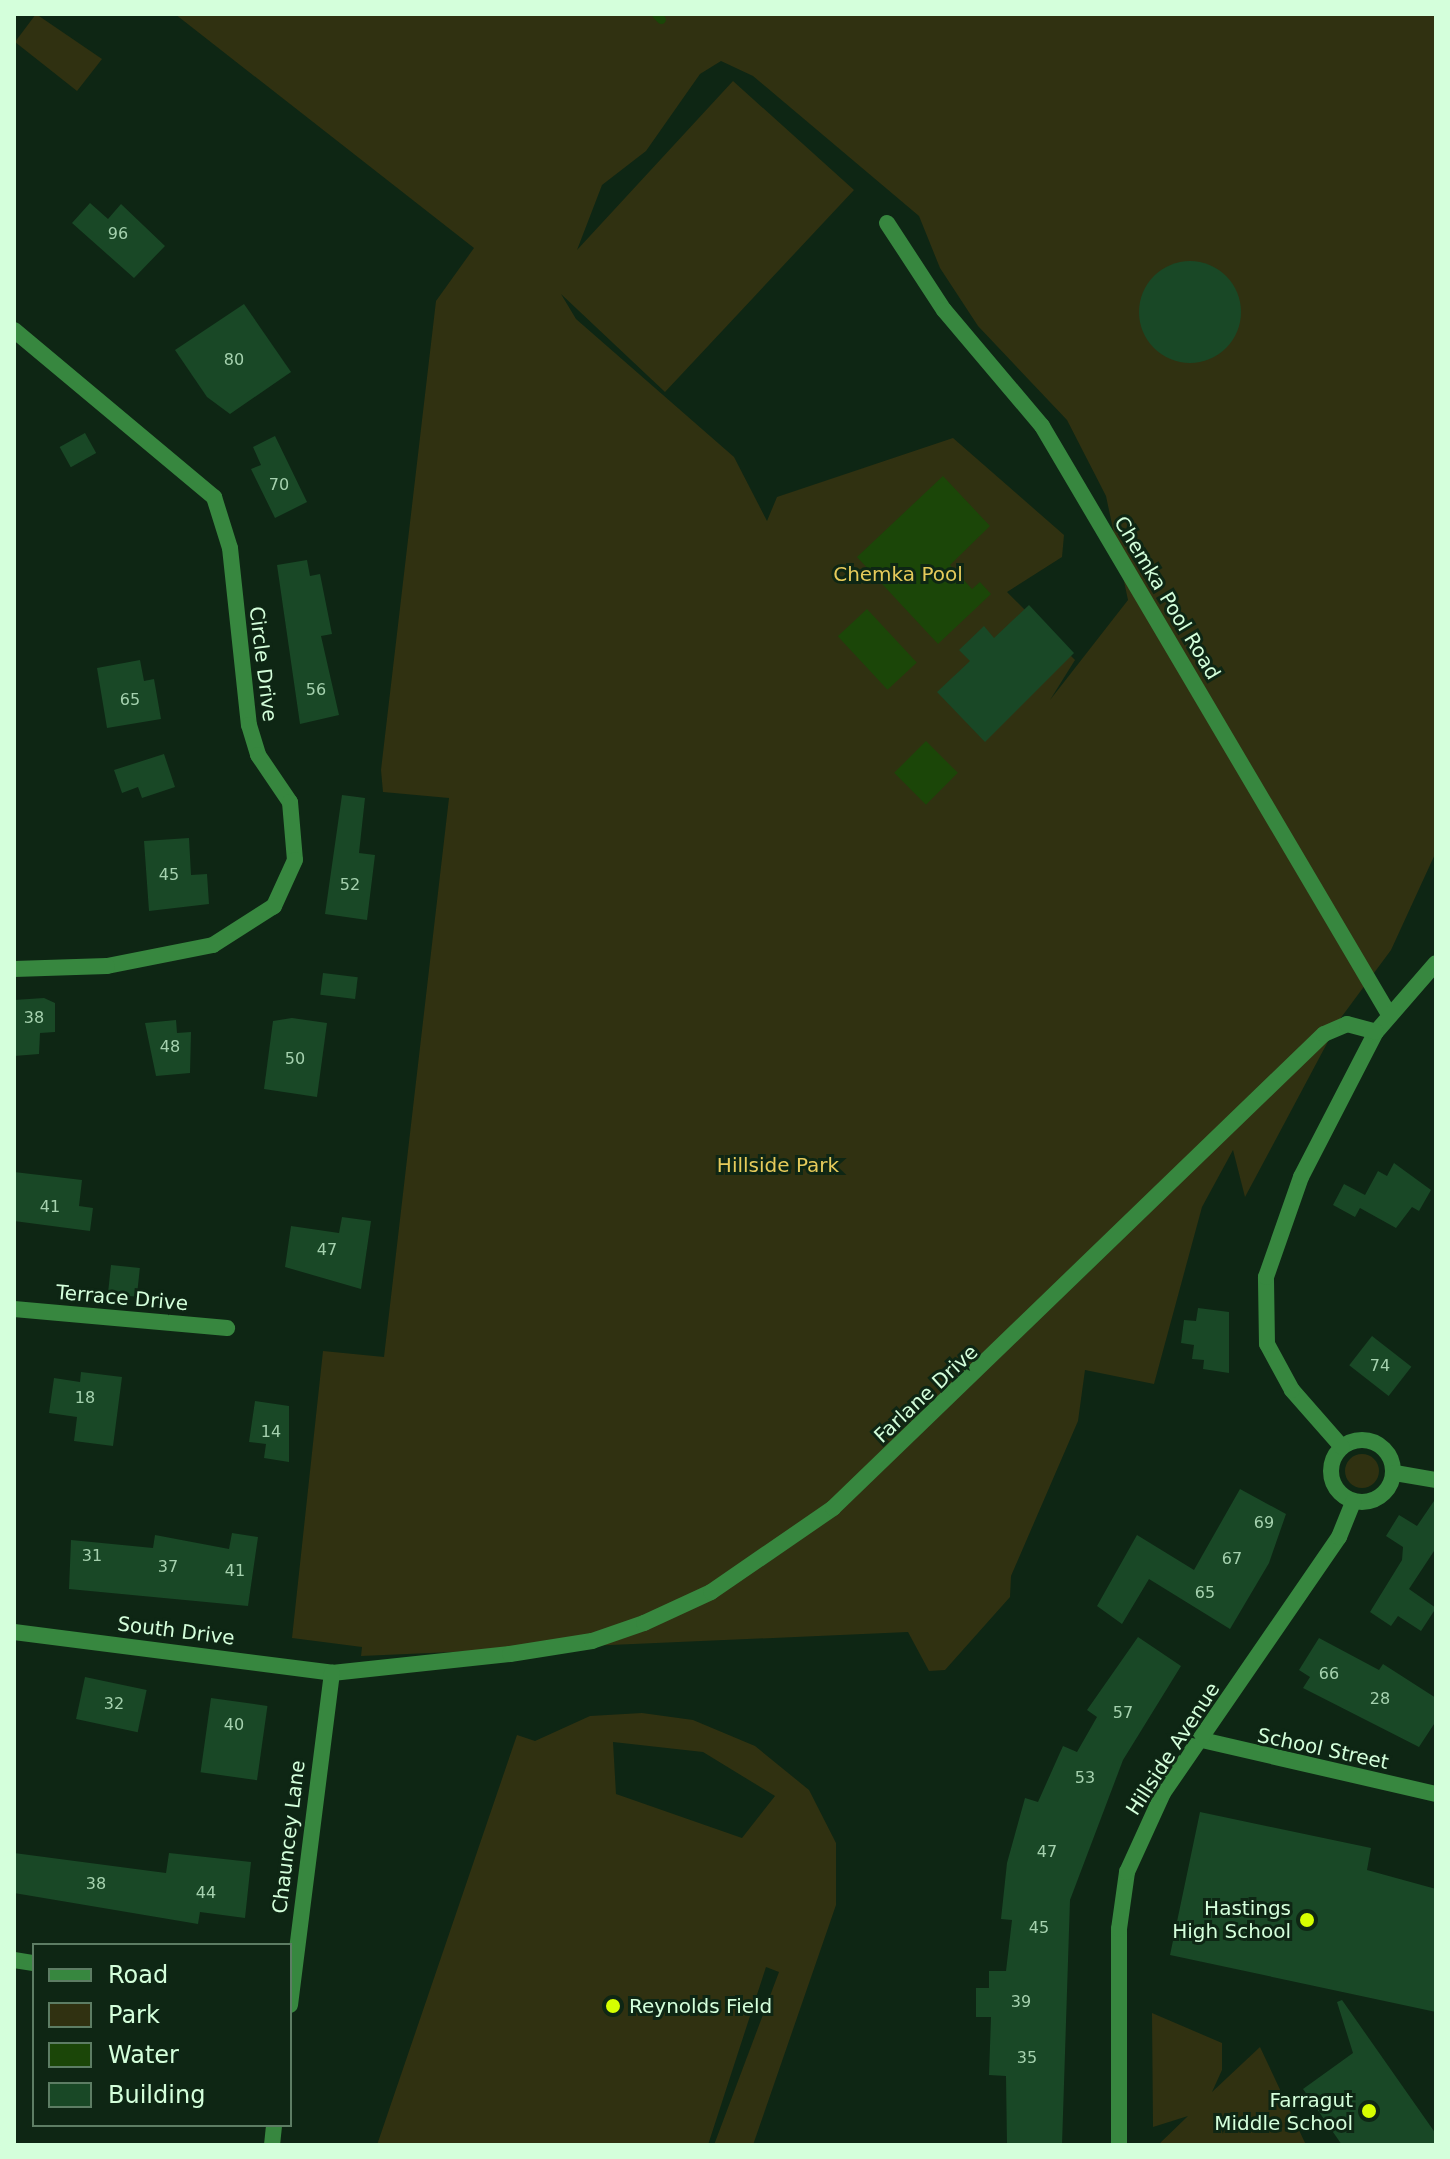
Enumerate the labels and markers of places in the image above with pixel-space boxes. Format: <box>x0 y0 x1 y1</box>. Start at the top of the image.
place label: Hastings High School <box>1172 1896 1291 1943</box>
marker: Hastings High School <box>1298 1911 1316 1929</box>
place label: Reynolds Field <box>629 1994 772 2018</box>
marker: Reynolds Field <box>604 1997 622 2015</box>
place label: Farragut Middle School <box>1214 2088 1353 2135</box>
marker: Farragut Middle School <box>1360 2102 1378 2120</box>

